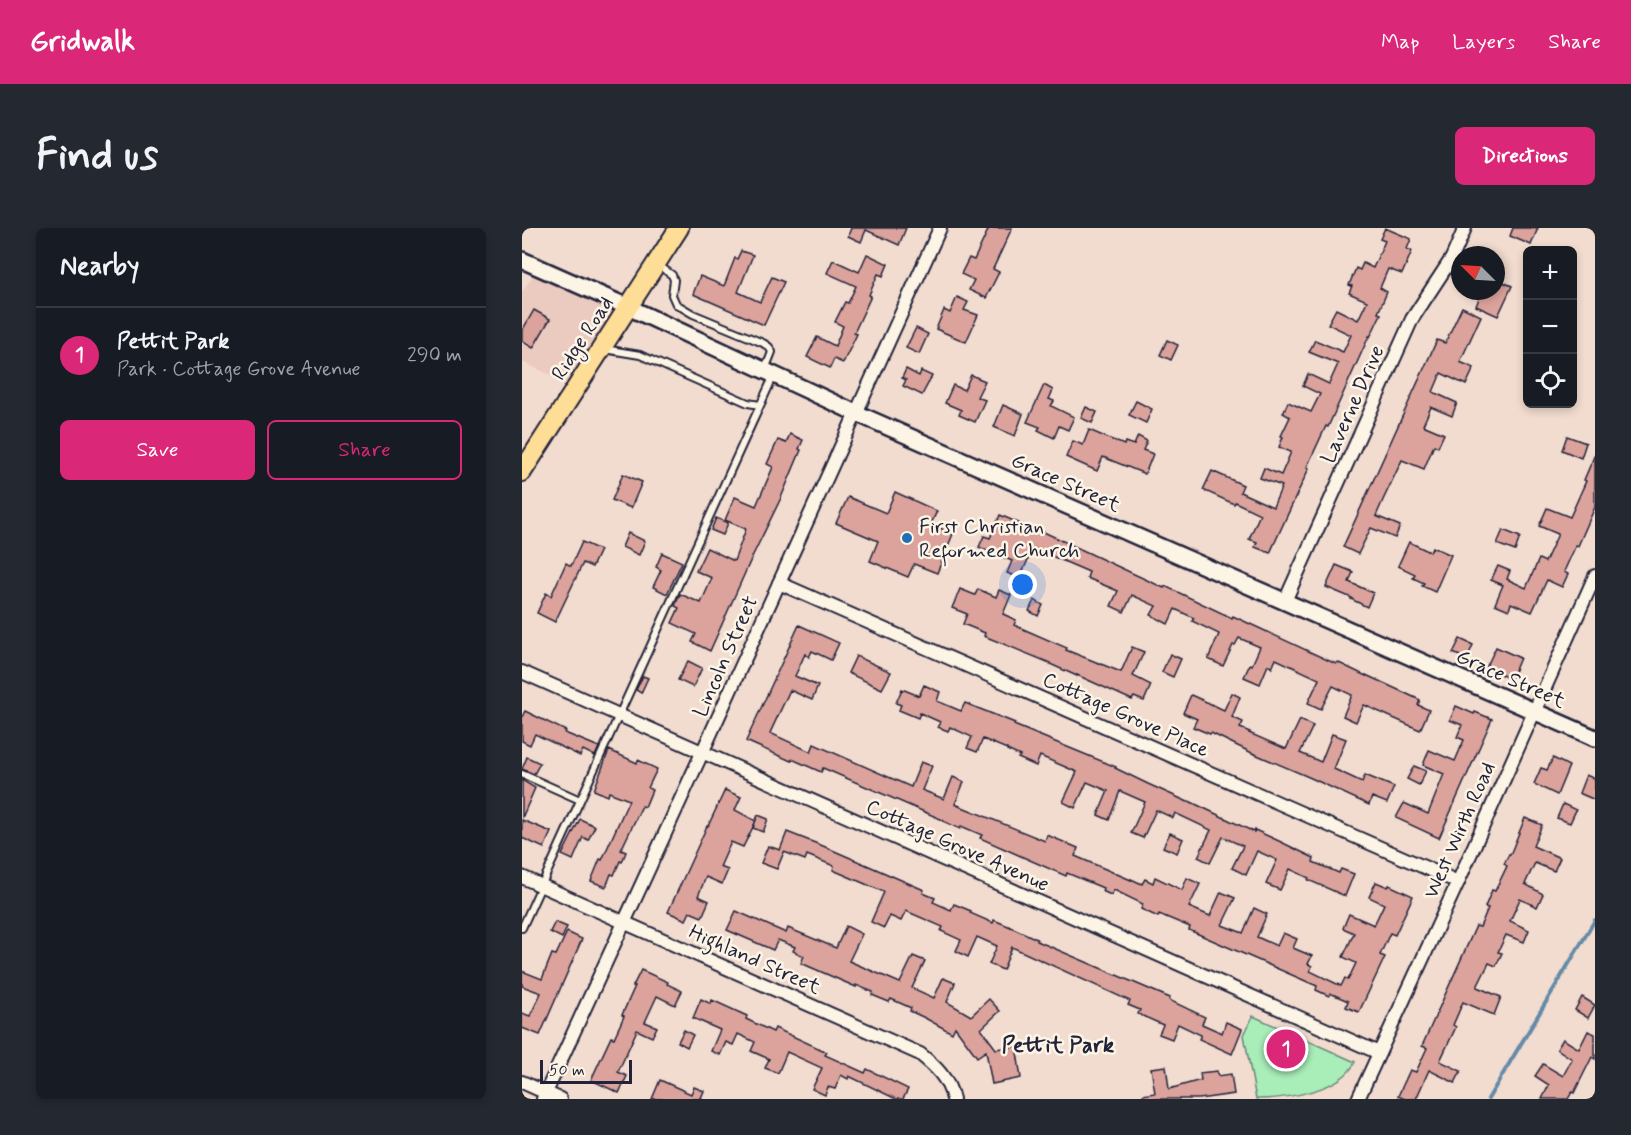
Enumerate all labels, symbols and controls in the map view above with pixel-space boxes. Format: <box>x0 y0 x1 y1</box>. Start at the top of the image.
text: Gridwalk <box>30 24 135 61</box>
text: Map <box>1381 28 1419 56</box>
text: Layers <box>1452 28 1515 56</box>
text: Share <box>1548 28 1601 56</box>
button: Directions <box>1455 127 1595 185</box>
text: Find us <box>36 129 158 184</box>
north arrow <box>1451 246 1505 300</box>
map controls <box>1523 246 1577 408</box>
button: + <box>1523 246 1577 300</box>
text: Nearby <box>60 250 139 284</box>
street label: Ridge Road <box>545 291 621 387</box>
button: − <box>1523 300 1577 354</box>
text: Pettit Park <box>117 328 229 356</box>
street label: Laverne Drive <box>1314 341 1391 468</box>
text: 1 <box>75 342 84 369</box>
text: 290 m <box>407 342 462 369</box>
button: locate <box>1523 354 1577 408</box>
text: Park · Cottage Grove Avenue <box>117 356 361 383</box>
button: Save <box>60 420 255 480</box>
button: Share <box>267 420 462 480</box>
street label: Grace Street <box>1007 446 1125 520</box>
place label: First Christian Reformed Church <box>919 513 1079 567</box>
marker: First Christian Reformed Church <box>900 531 914 545</box>
your location <box>1008 570 1037 599</box>
street label: Lincoln Street <box>687 591 765 722</box>
street label: Grace Street <box>1452 642 1570 716</box>
street label: Cottage Grove Place <box>1038 666 1213 764</box>
street label: West Wirth Road <box>1417 758 1503 903</box>
street label: Cottage Grove Avenue <box>862 793 1054 899</box>
street label: Highland Street <box>683 918 826 1004</box>
pin: 1 <box>1266 1026 1305 1072</box>
district label: Pettit Park <box>1002 1032 1114 1060</box>
scale bar <box>540 1057 632 1084</box>
text: 50 m <box>549 1060 585 1081</box>

